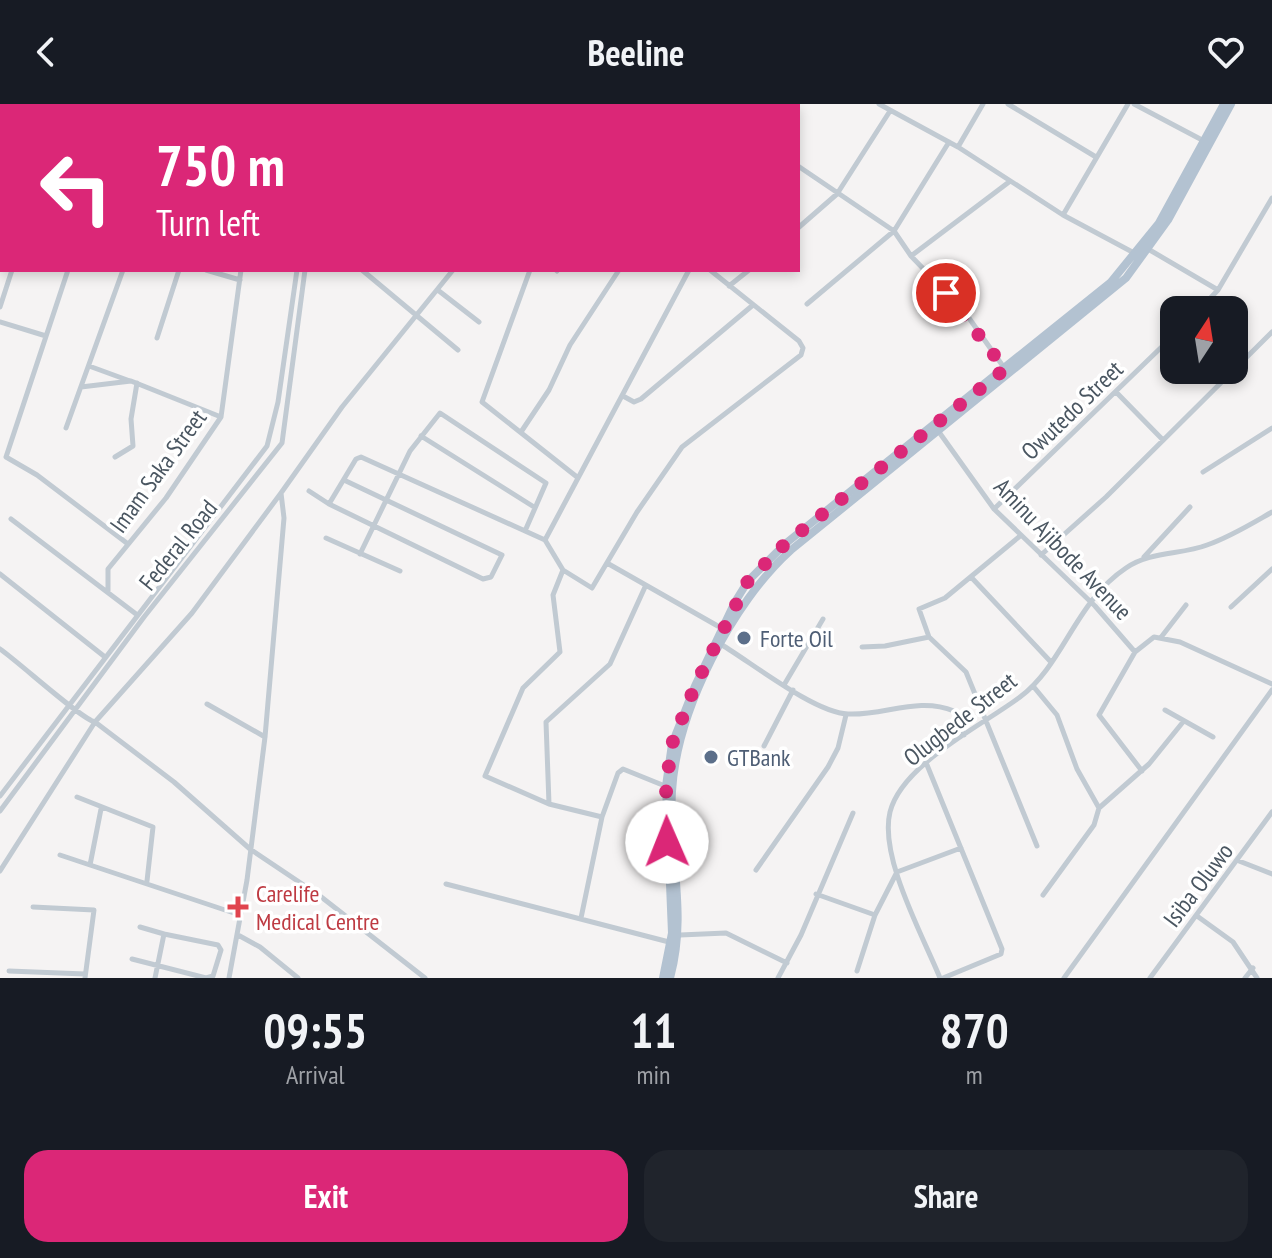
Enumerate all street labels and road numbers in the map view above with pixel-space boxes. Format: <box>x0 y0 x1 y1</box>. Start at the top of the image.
street label: Owutedo Street <box>1015 354 1130 466</box>
street label: Imam Saka Street <box>103 403 213 539</box>
street label: Aminu Ajibode Avenue <box>987 472 1139 626</box>
street label: Federal Road <box>132 493 224 597</box>
street label: Olugbede Street <box>897 665 1023 773</box>
street label: Isiba Oluwo <box>1156 837 1240 933</box>

